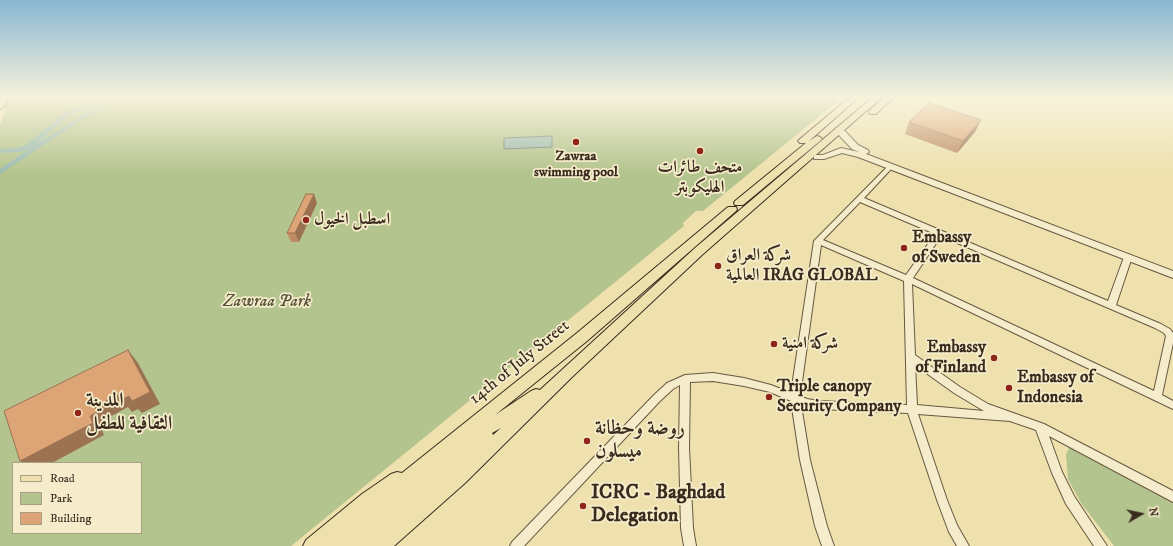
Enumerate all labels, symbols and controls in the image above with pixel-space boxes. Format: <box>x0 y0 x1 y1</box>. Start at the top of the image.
marker: Zawraa swimming pool <box>571 137 581 147</box>
marker: متحف طائرات الهليكوبتر <box>695 146 705 156</box>
place label: Zawraa swimming pool <box>534 149 618 182</box>
place label: متحف طائرات الهليكوبتر <box>658 158 742 198</box>
place label: اسطبل الخيول <box>314 210 390 230</box>
marker: اسطبل الخيول <box>301 215 311 225</box>
place label: Embassy of Sweden <box>912 228 980 268</box>
marker: Embassy of Sweden <box>899 243 909 253</box>
place label: شركة العراق العالمية IRAG GLOBAL <box>726 246 877 286</box>
marker: شركة العراق العالمية IRAG GLOBAL <box>713 261 723 271</box>
park label: Zawraa Park <box>223 292 311 312</box>
street label: 14th of July Street <box>466 316 574 410</box>
place label: شركة امنية <box>782 334 838 354</box>
place label: Embassy of Finland <box>915 338 986 378</box>
marker: شركة امنية <box>769 339 779 349</box>
marker: Embassy of Finland <box>989 353 999 363</box>
place label: Embassy of Indonesia <box>1017 368 1094 408</box>
place label: Triple canopy Security Company <box>777 377 901 417</box>
marker: Embassy of Indonesia <box>1004 383 1014 393</box>
place label: المدينة الثقافية للطفل <box>86 390 172 437</box>
marker: Triple canopy Security Company <box>764 392 774 402</box>
marker: المدينة الثقافية للطفل <box>73 408 83 418</box>
place label: روضة وحظانة ميسلون <box>595 418 685 465</box>
marker: روضة وحظانة ميسلون <box>582 436 592 446</box>
legend <box>12 462 142 534</box>
text: Road <box>50 471 75 486</box>
place label: ICRC - Baghdad Delegation <box>591 482 725 529</box>
text: Park <box>50 491 72 506</box>
north arrow <box>1121 494 1161 534</box>
marker: ICRC - Baghdad Delegation <box>578 501 588 511</box>
text: N <box>1145 507 1160 518</box>
text: Building <box>50 511 91 526</box>

